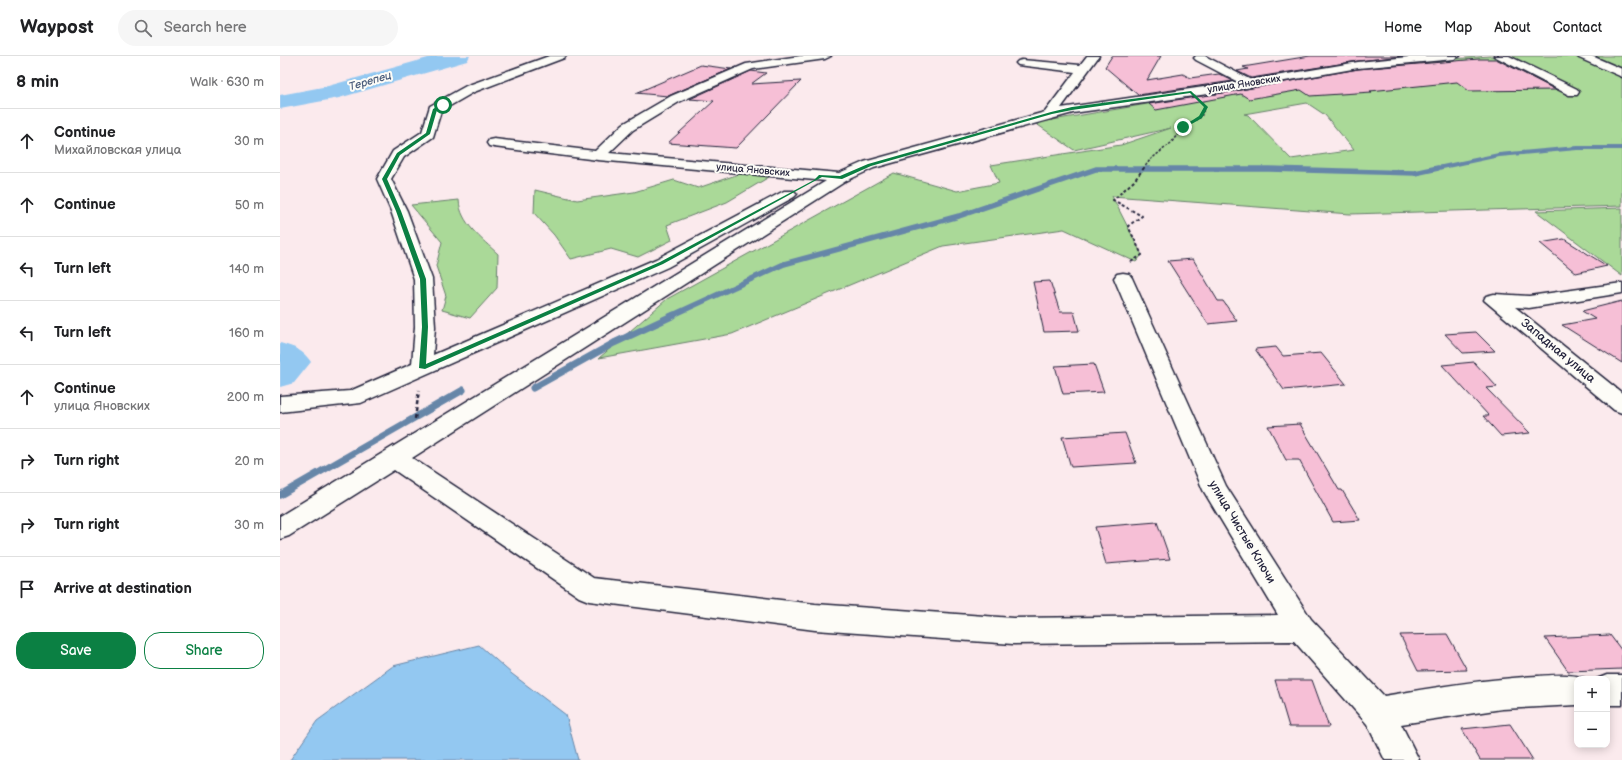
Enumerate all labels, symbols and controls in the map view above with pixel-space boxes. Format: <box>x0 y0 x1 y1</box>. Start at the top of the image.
search box <box>118 10 398 46</box>
text: Waypost <box>20 16 94 39</box>
icon: search <box>132 17 154 39</box>
text: Search here <box>164 18 247 37</box>
text: Home <box>1384 19 1422 36</box>
text: Map <box>1444 19 1472 36</box>
text: About <box>1494 19 1531 36</box>
text: Contact <box>1553 19 1602 36</box>
water label: Терепец <box>347 69 393 93</box>
text: 8 min <box>16 72 59 92</box>
street label: улица Яновских <box>1207 72 1282 96</box>
text: Walk · 630 m <box>190 74 264 90</box>
route start <box>434 96 452 114</box>
route end <box>1174 118 1192 136</box>
text: Continue <box>54 123 116 142</box>
icon: ahead <box>16 130 38 152</box>
text: 30 m <box>234 133 264 149</box>
text: Михайловская улица <box>54 142 181 158</box>
street label: улица Яновских <box>716 161 791 179</box>
icon: ahead <box>16 194 38 216</box>
text: Continue <box>54 195 116 214</box>
text: 50 m <box>235 197 264 213</box>
icon: left <box>16 258 38 280</box>
text: Turn left <box>54 259 111 278</box>
text: 140 m <box>229 261 264 277</box>
street label: Западная улица <box>1518 316 1598 386</box>
icon: left <box>16 322 38 344</box>
text: Turn left <box>54 323 111 342</box>
text: 160 m <box>229 325 264 341</box>
text: Continue <box>54 379 116 398</box>
icon: ahead <box>16 386 38 408</box>
text: 200 m <box>227 389 264 405</box>
text: улица Яновских <box>54 398 150 414</box>
icon: right <box>16 450 38 472</box>
text: Turn right <box>54 451 119 470</box>
text: 20 m <box>234 453 264 469</box>
street label: улица Чистые Ключи <box>1205 478 1279 586</box>
icon: right <box>16 514 38 536</box>
text: Turn right <box>54 515 119 534</box>
text: 30 m <box>234 517 264 533</box>
icon: arrive <box>16 578 38 600</box>
text: Arrive at destination <box>54 579 192 598</box>
button: Save <box>16 632 136 669</box>
button: Share <box>144 632 264 669</box>
map controls <box>1574 676 1610 748</box>
button: + <box>1574 676 1610 712</box>
button: − <box>1574 712 1610 748</box>

